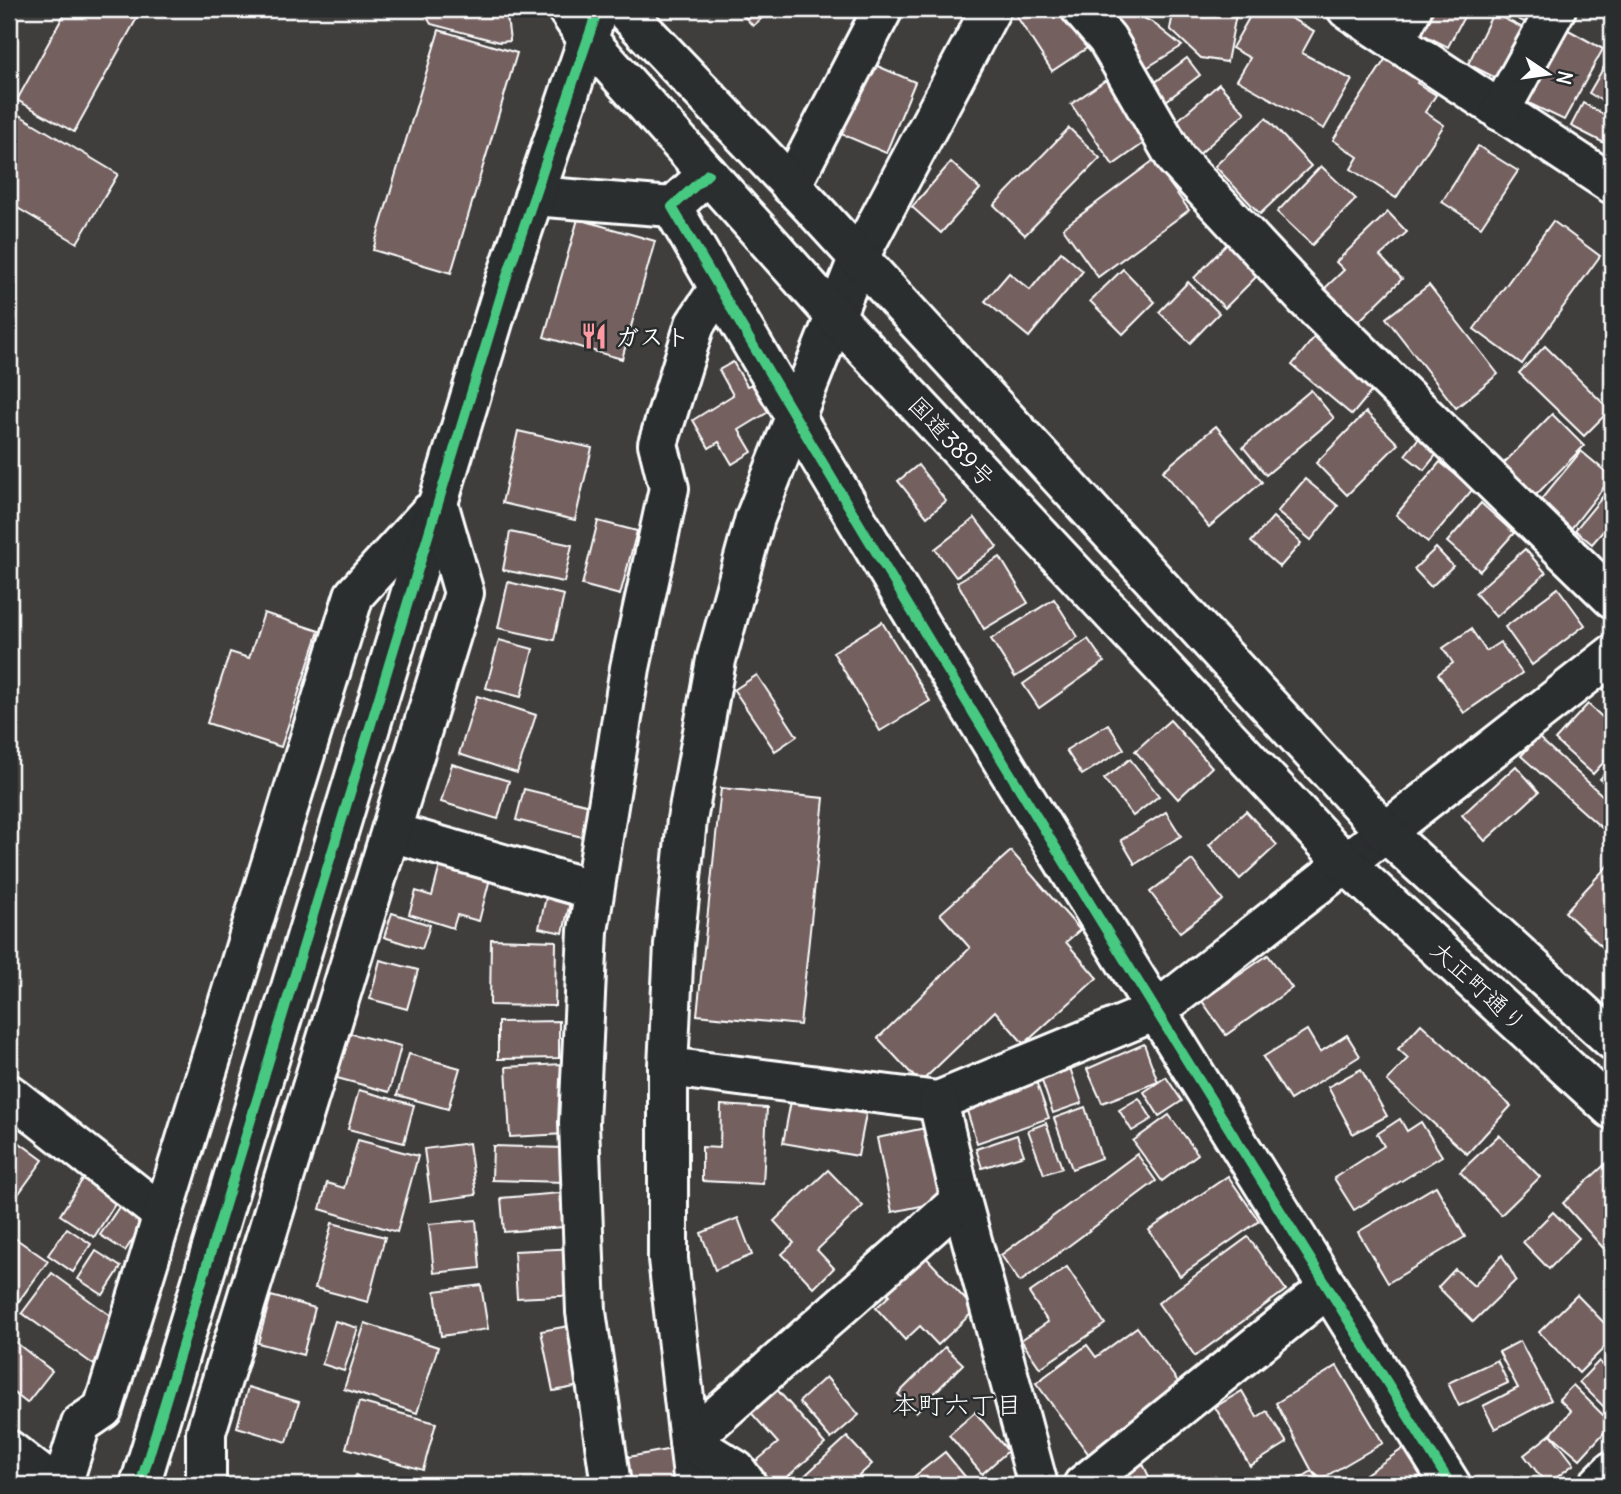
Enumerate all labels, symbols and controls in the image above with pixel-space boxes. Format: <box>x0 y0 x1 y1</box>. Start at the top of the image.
north arrow <box>1512 38 1582 108</box>
text: N <box>1551 69 1578 87</box>
restaurant icon: ガスト <box>579 321 609 351</box>
place label: ガスト <box>615 321 689 351</box>
street label: 国道389号 <box>902 389 1002 493</box>
street label: 大正町通り <box>1425 934 1533 1038</box>
district label: 本町六丁目 <box>892 1388 1022 1421</box>

